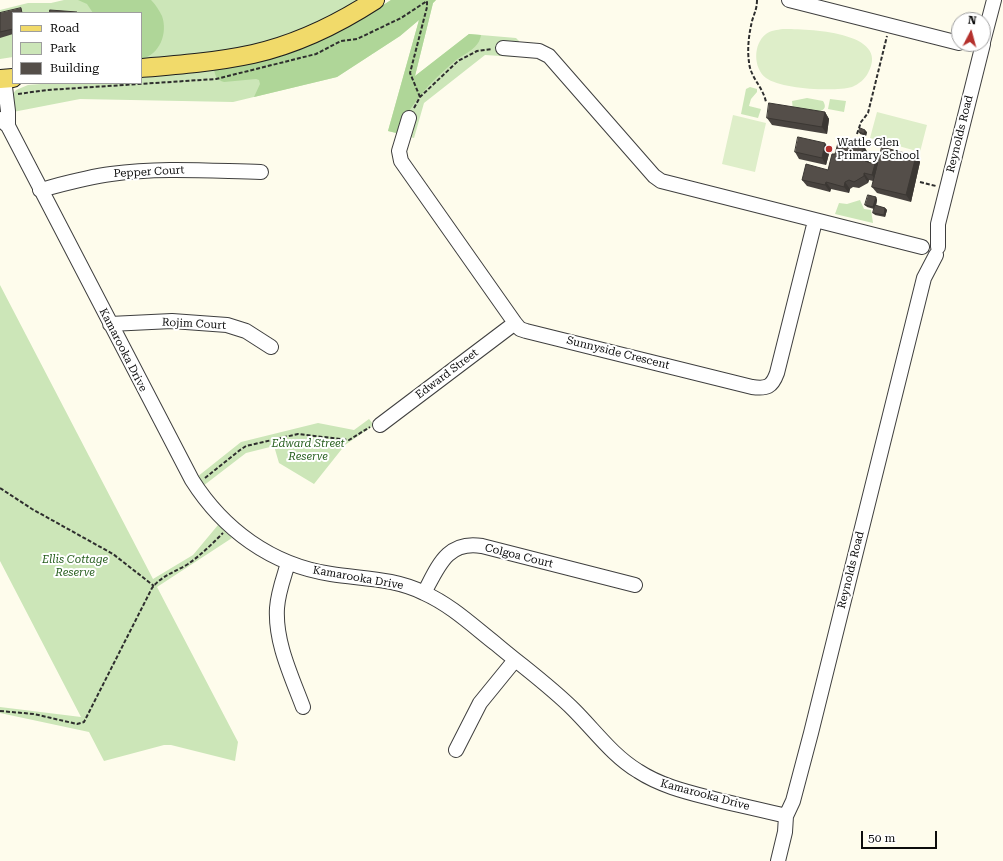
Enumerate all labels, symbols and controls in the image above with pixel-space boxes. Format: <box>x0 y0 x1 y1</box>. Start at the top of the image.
legend <box>12 12 142 84</box>
north arrow <box>951 12 991 52</box>
text: N <box>967 14 977 27</box>
text: Road <box>50 21 79 35</box>
text: Park <box>50 41 76 55</box>
text: Building <box>50 61 99 75</box>
street label: Reynolds Road <box>944 94 976 174</box>
place label: Wattle Glen Primary School <box>837 136 919 162</box>
marker: Wattle Glen Primary School <box>824 144 834 154</box>
street label: Pepper Court <box>113 164 185 180</box>
street label: Kamarooka Drive <box>96 306 150 394</box>
street label: Rojim Court <box>162 316 226 332</box>
street label: Sunnyside Crescent <box>565 334 671 372</box>
street label: Edward Street <box>413 346 481 402</box>
park label: Edward Street Reserve <box>271 437 345 463</box>
street label: Reynolds Road <box>835 530 867 610</box>
street label: Colgoa Court <box>484 541 554 571</box>
park label: Ellis Cottage Reserve <box>42 553 108 579</box>
street label: Kamarooka Drive <box>312 564 404 592</box>
street label: Kamarooka Drive <box>659 777 751 813</box>
scale bar <box>863 823 939 849</box>
text: 50 m <box>868 831 895 845</box>

